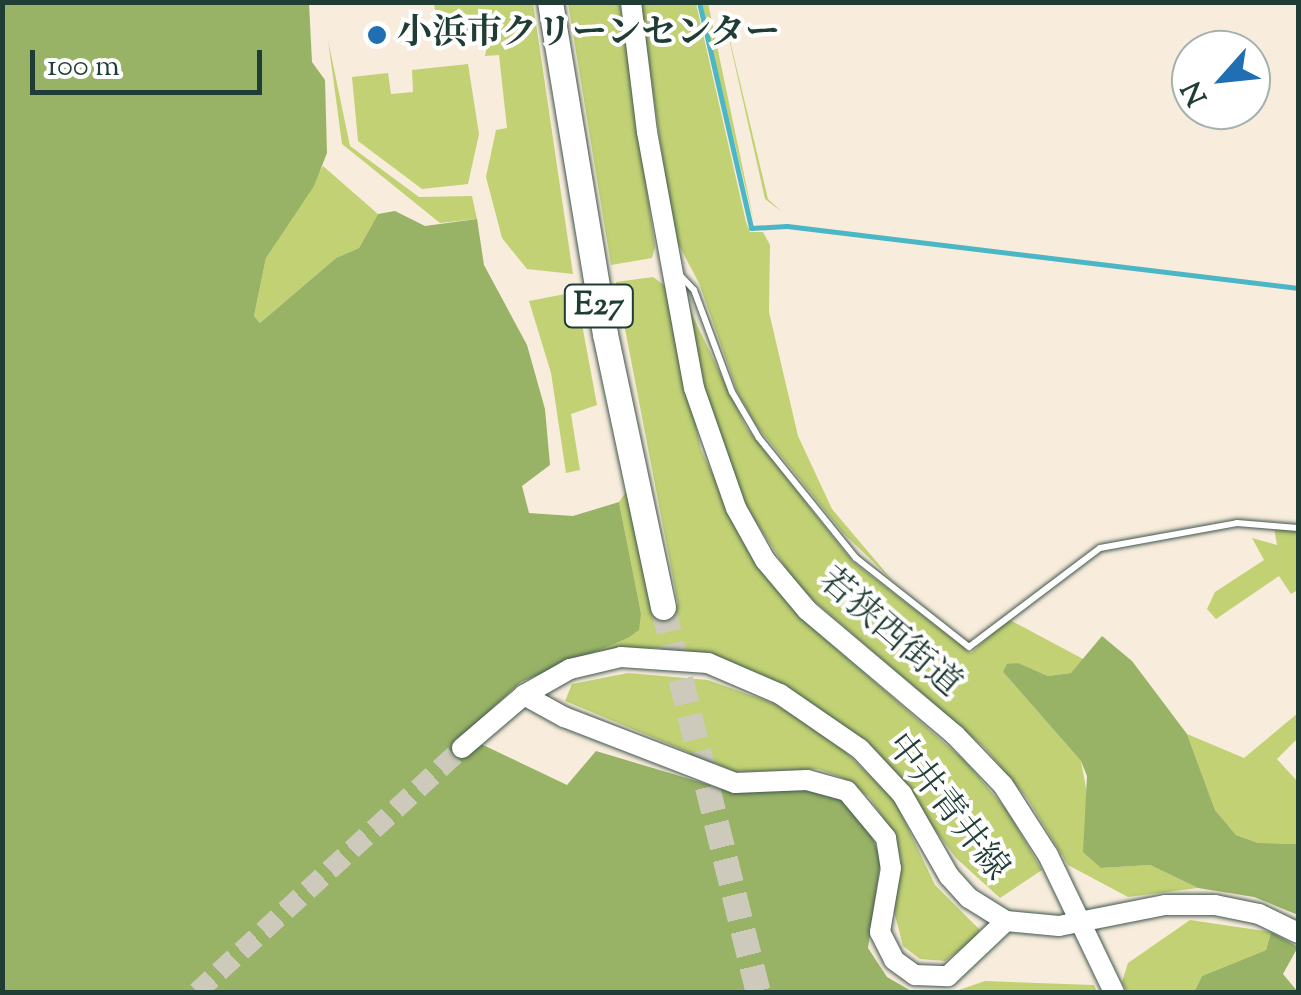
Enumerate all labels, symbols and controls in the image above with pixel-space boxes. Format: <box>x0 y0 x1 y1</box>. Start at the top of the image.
place label: 小浜市クリーンセンター <box>397 14 782 56</box>
marker: 小浜市クリーンセンター <box>366 24 388 46</box>
scale bar <box>35 30 268 92</box>
north arrow <box>1171 30 1271 130</box>
text: 100 m <box>47 46 120 89</box>
text: N <box>1173 74 1219 112</box>
road number: E27 <box>562 279 636 333</box>
street label: 若狭西街道 <box>809 561 969 707</box>
street label: 中井青井線 <box>876 726 1016 890</box>

